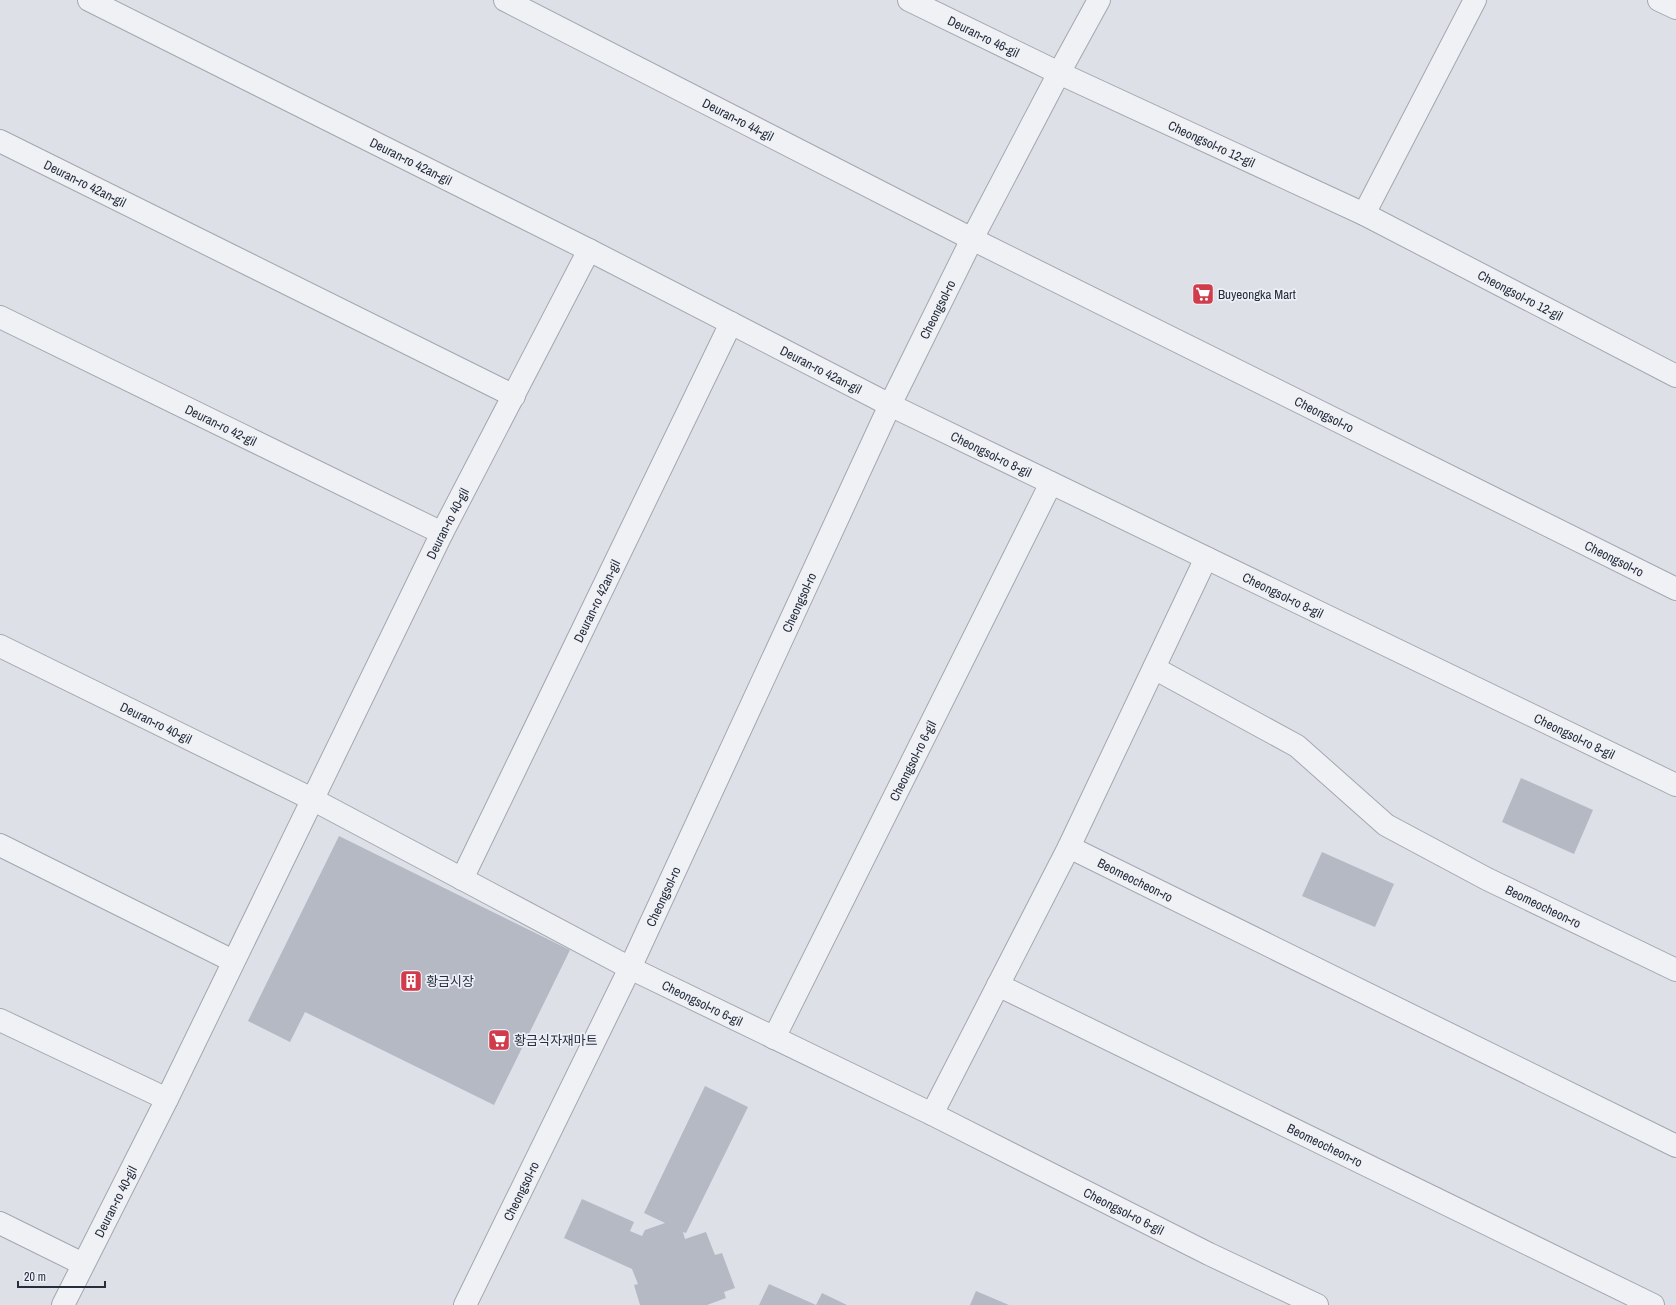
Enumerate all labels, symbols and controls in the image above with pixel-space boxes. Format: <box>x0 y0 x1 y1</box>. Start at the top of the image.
street label: Deuran-ro 46-gil <box>945 12 1022 61</box>
street label: Deuran-ro 44-gil <box>700 95 776 145</box>
street label: Cheongsol-ro 12-gil <box>1165 117 1258 171</box>
street label: Deuran-ro 42an-gil <box>367 134 455 189</box>
street label: Deuran-ro 42an-gil <box>41 156 129 211</box>
street label: Cheongsol-ro 12-gil <box>1475 266 1566 325</box>
street label: Cheongsol-ro <box>916 277 960 342</box>
supermarket icon: Buyeongka Mart <box>1190 281 1216 307</box>
place label: Buyeongka Mart <box>1218 286 1296 303</box>
street label: Deuran-ro 42an-gil <box>777 342 865 398</box>
street label: Cheongsol-ro <box>1292 393 1357 436</box>
street label: Deuran-ro 42-gil <box>182 401 259 450</box>
street label: Cheongsol-ro 8-gil <box>948 428 1034 481</box>
street label: Deuran-ro 40-gil <box>423 485 473 562</box>
street label: Cheongsol-ro <box>1582 537 1647 581</box>
street label: Deuran-ro 42an-gil <box>570 557 624 645</box>
street label: Cheongsol-ro 8-gil <box>1239 569 1326 622</box>
street label: Cheongsol-ro <box>778 570 821 635</box>
street label: Deuran-ro 40-gil <box>117 698 195 748</box>
street label: Cheongsol-ro 8-gil <box>1531 710 1618 763</box>
street label: Cheongsol-ro 6-gil <box>886 718 940 804</box>
street label: Beomeocheon-ro <box>1095 854 1176 906</box>
street label: Cheongsol-ro <box>642 864 685 929</box>
street label: Beomeocheon-ro <box>1503 881 1584 932</box>
building icon: 황금시장 <box>398 968 424 994</box>
place label: 황금시장 <box>426 973 474 990</box>
street label: Cheongsol-ro 6-gil <box>659 977 745 1030</box>
supermarket icon: 황금식자재마트 <box>486 1027 512 1053</box>
place label: 황금식자재마트 <box>514 1032 598 1049</box>
street label: Beomeocheon-ro <box>1284 1120 1365 1171</box>
street label: Cheongsol-ro <box>500 1159 543 1224</box>
street label: Deuran-ro 40-gil <box>91 1163 141 1240</box>
street label: Cheongsol-ro 6-gil <box>1081 1184 1167 1239</box>
scale bar <box>18 1263 105 1289</box>
text: 20 m <box>24 1269 46 1285</box>

